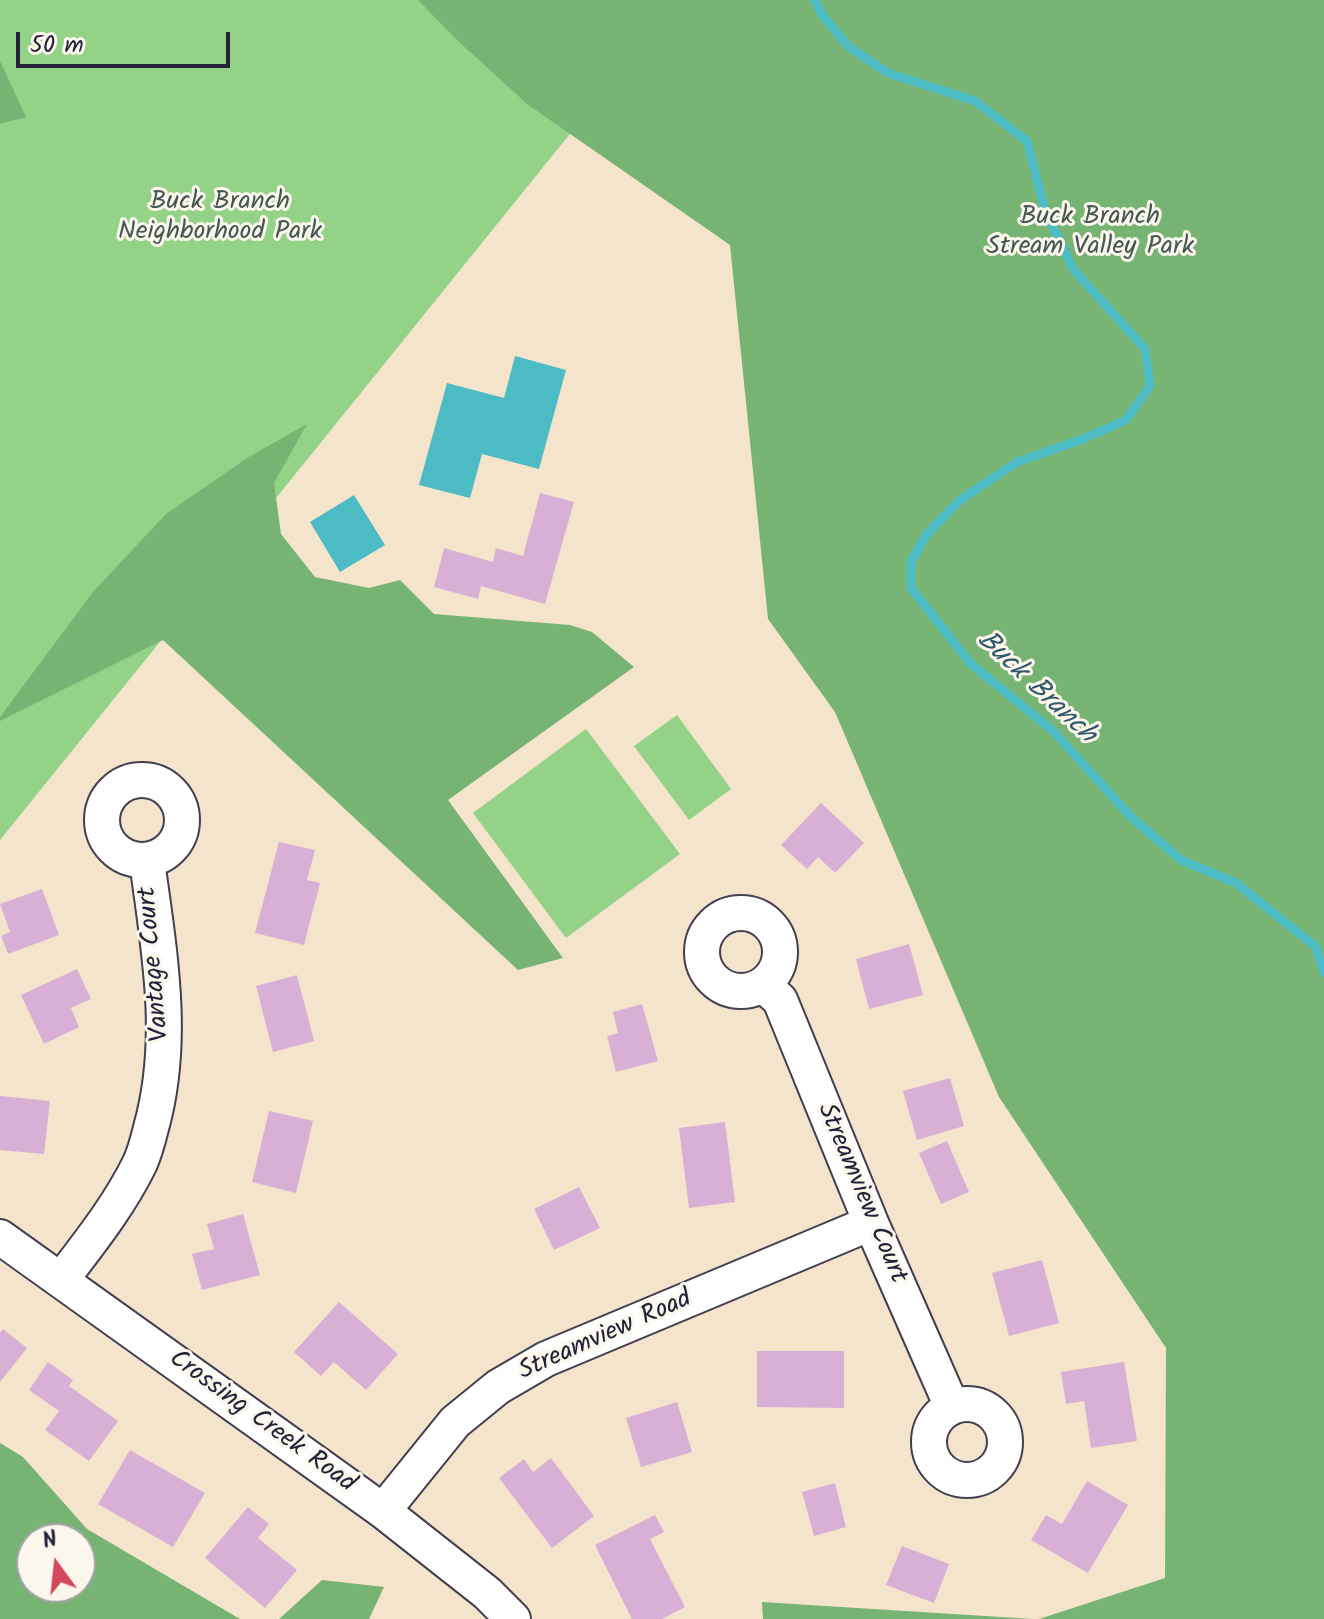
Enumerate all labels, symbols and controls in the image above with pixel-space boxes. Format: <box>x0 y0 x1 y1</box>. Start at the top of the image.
scale bar <box>20 16 234 66</box>
text: 50 m <box>30 26 84 65</box>
park label: Buck Branch Neighborhood Park <box>118 188 322 250</box>
park label: Buck Branch Stream Valley Park <box>986 203 1194 264</box>
water label: Buck Branch <box>968 625 1102 753</box>
street label: Vantage Court <box>134 885 178 1043</box>
street label: Streamview Court <box>808 1099 912 1289</box>
street label: Streamview Road <box>515 1285 697 1389</box>
street label: Crossing Creek Road <box>162 1345 360 1501</box>
north arrow <box>16 1523 96 1603</box>
text: N <box>39 1523 61 1560</box>

